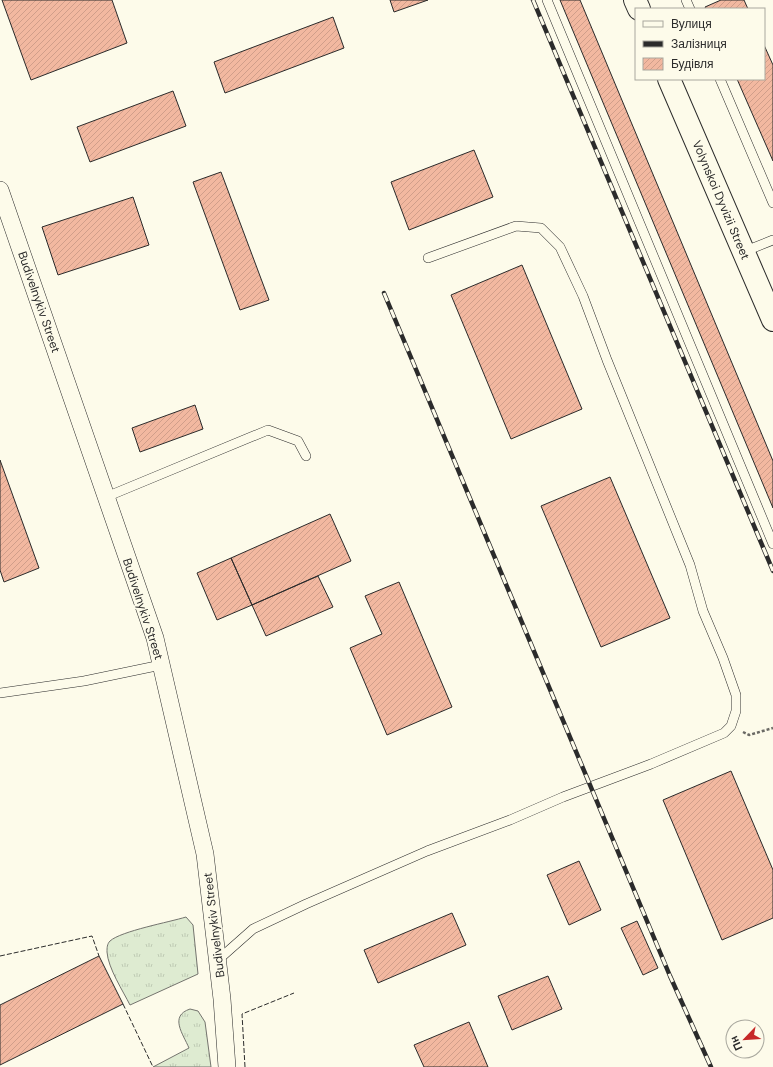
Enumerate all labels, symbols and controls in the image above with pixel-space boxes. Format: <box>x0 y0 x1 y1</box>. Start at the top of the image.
legend <box>635 8 765 80</box>
text: Вулиця <box>671 16 712 32</box>
text: Залізниця <box>671 36 727 52</box>
text: Будівля <box>671 56 713 72</box>
street label: Volynskoi Dyvizii Street <box>689 138 753 262</box>
street label: Budivelnykiv Street <box>14 249 64 355</box>
street label: Budivelnykiv Street <box>119 556 167 662</box>
street label: Budivelnykiv Street <box>200 871 228 979</box>
north arrow <box>725 1019 765 1059</box>
text: Пн <box>727 1034 745 1053</box>

